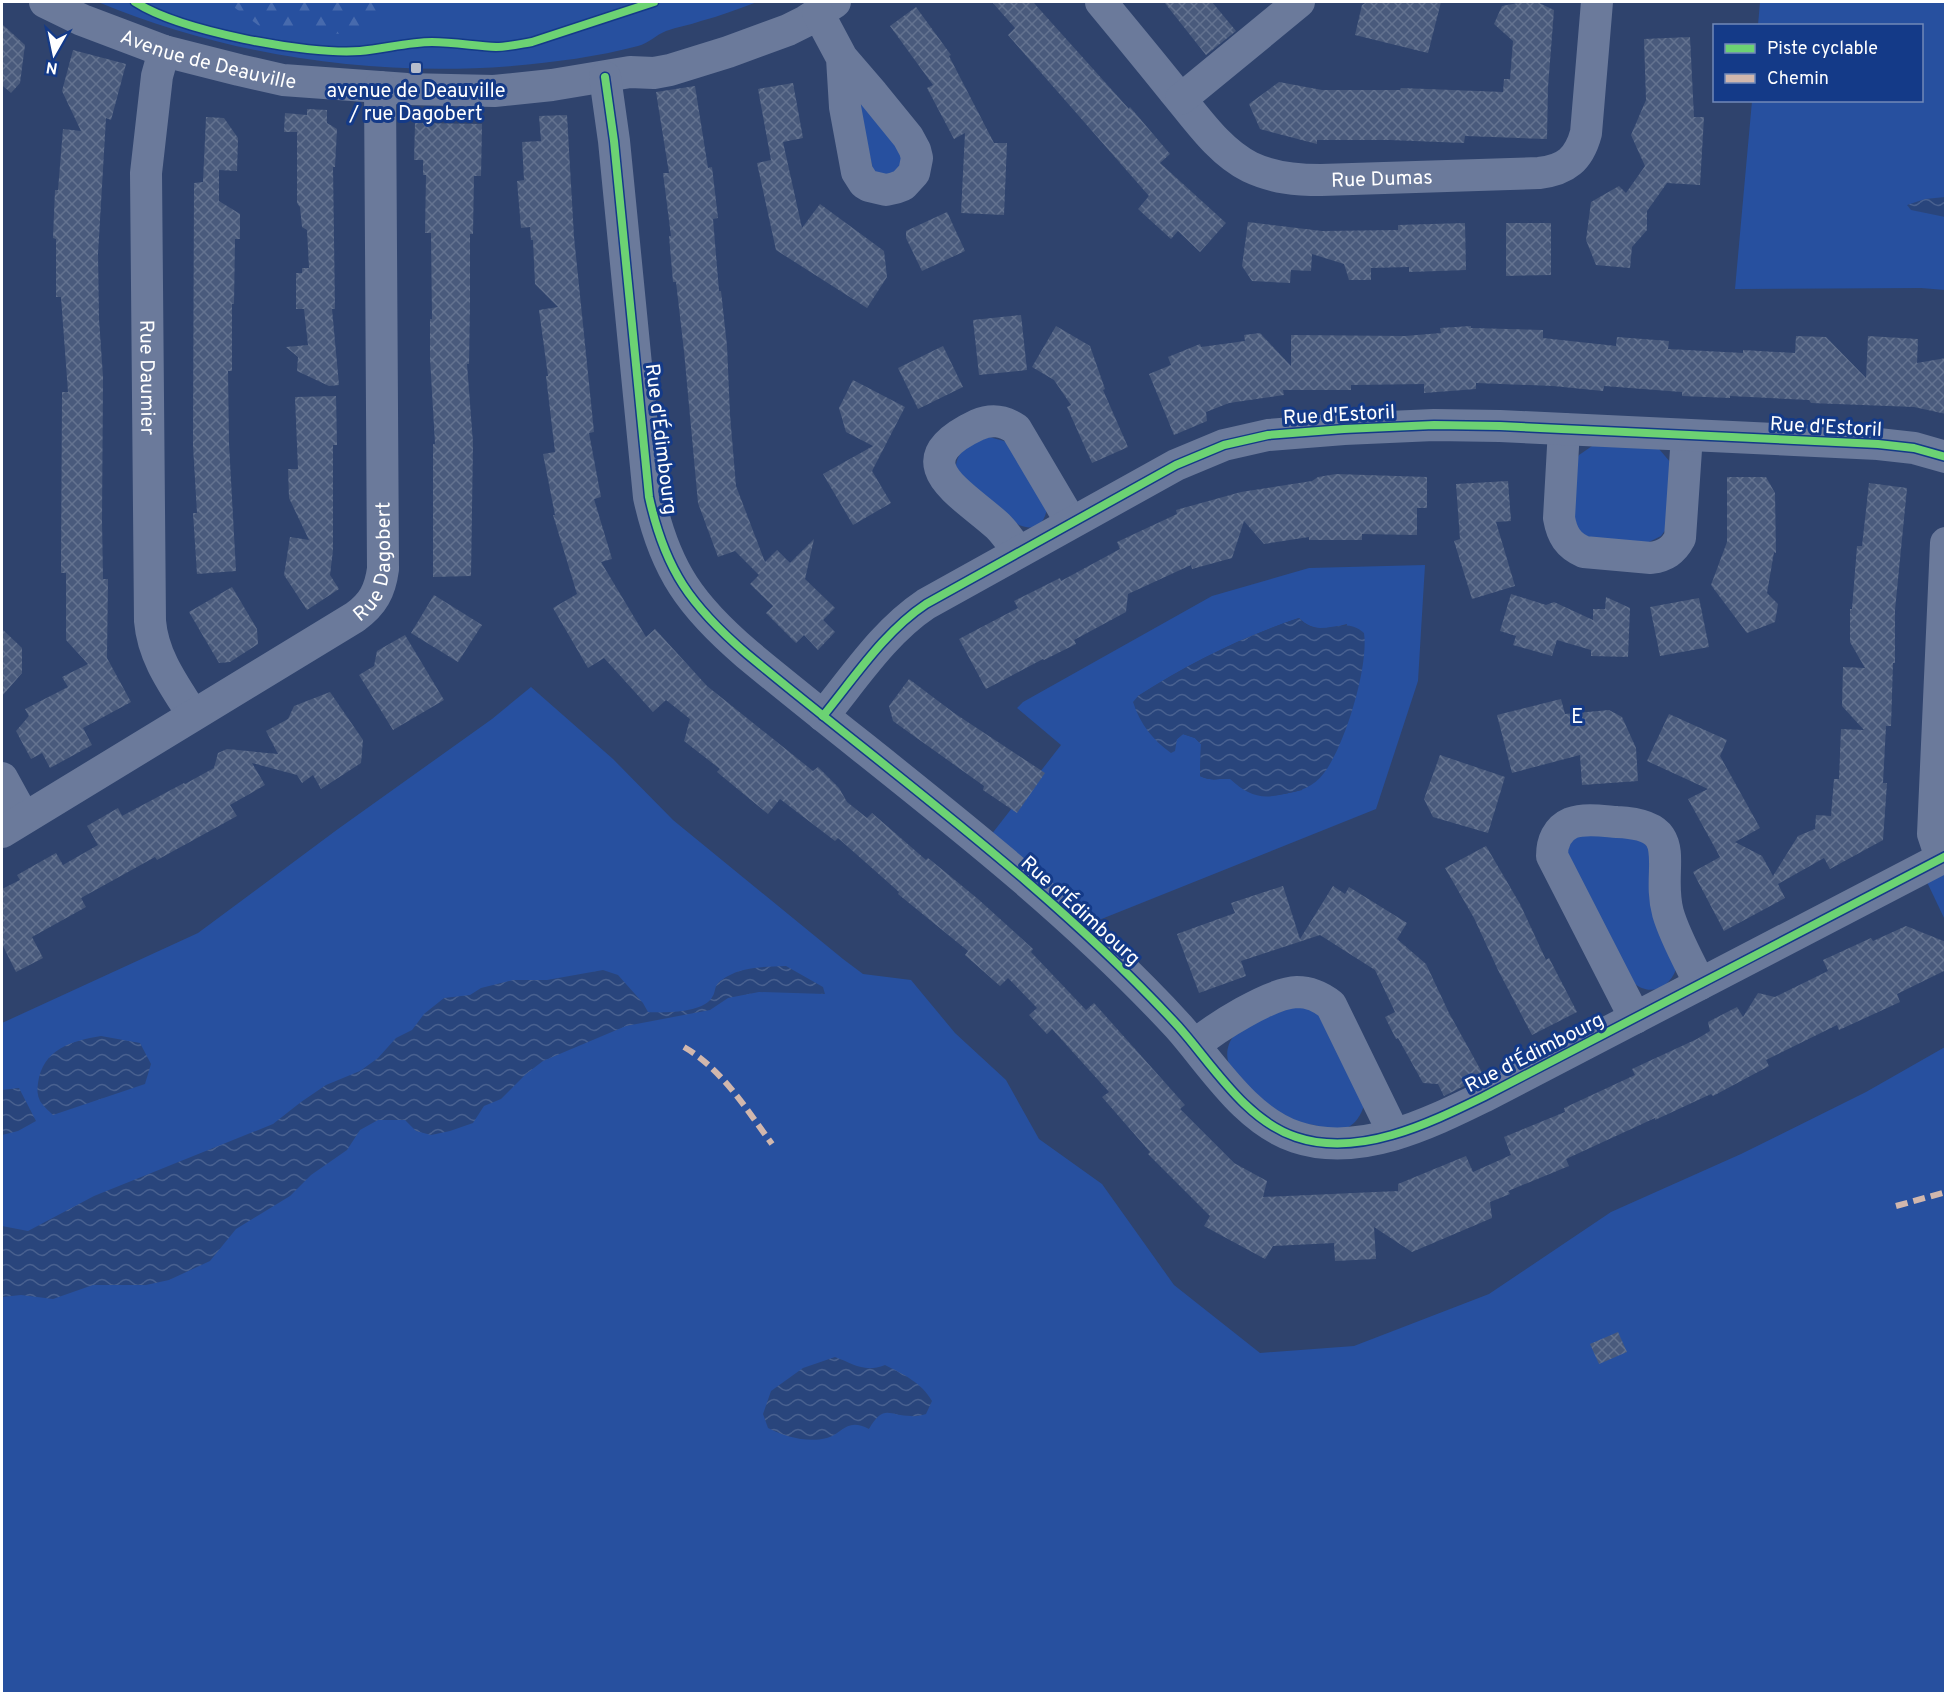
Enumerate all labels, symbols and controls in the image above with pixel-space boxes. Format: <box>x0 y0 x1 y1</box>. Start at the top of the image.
north arrow <box>24 24 84 84</box>
legend <box>1713 24 1923 102</box>
street label: Avenue de Deauville <box>116 25 297 96</box>
text: Piste cyclable <box>1767 38 1878 61</box>
text: N <box>45 56 59 78</box>
marker: avenue de Deauville / rue Dagobert <box>409 61 423 75</box>
text: Chemin <box>1767 68 1829 91</box>
place label: avenue de Deauville / rue Dagobert <box>327 79 505 128</box>
street label: Rue Dumas <box>1331 165 1433 195</box>
street label: Rue Daumier <box>132 319 159 436</box>
street label: Rue d'Édimbourg <box>638 362 684 516</box>
street label: Rue d'Estoril <box>1282 400 1396 432</box>
street label: Rue d'Estoril <box>1769 412 1883 444</box>
street label: Rue Dagobert <box>349 502 398 628</box>
district label: E <box>1571 704 1585 731</box>
street label: Rue d'Édimbourg <box>1014 849 1146 972</box>
street label: Rue d'Édimbourg <box>1460 1006 1609 1100</box>

